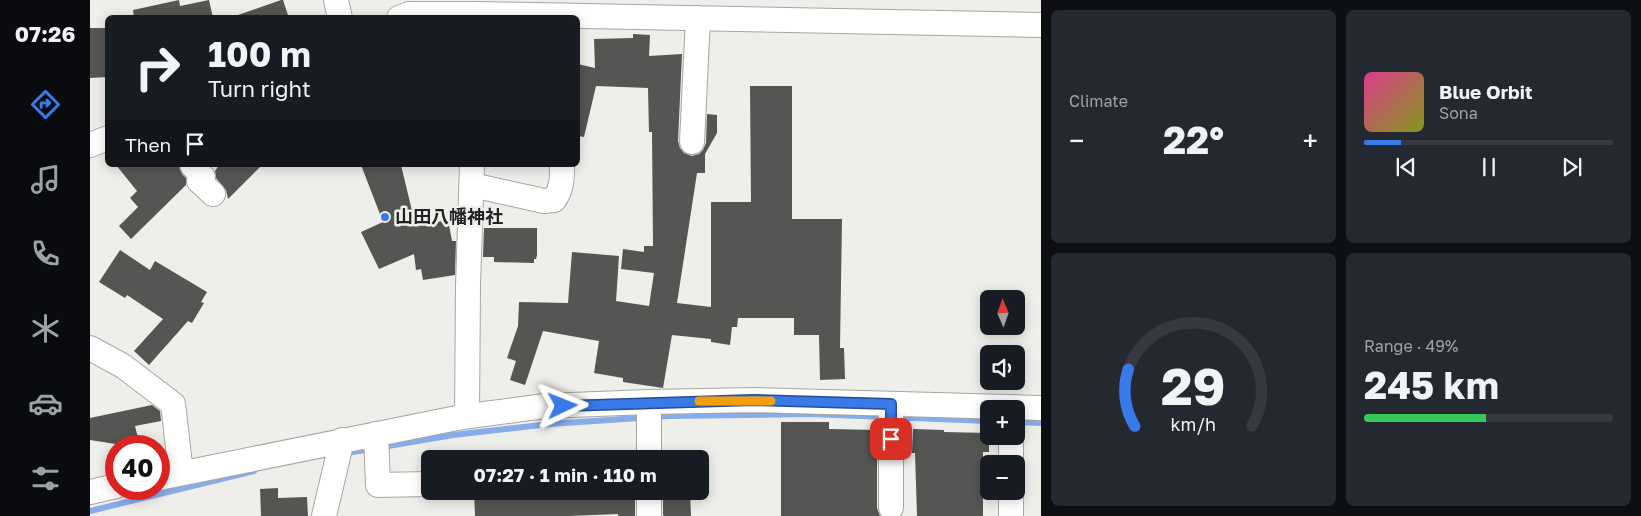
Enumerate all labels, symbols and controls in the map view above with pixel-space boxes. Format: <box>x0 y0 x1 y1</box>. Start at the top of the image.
text: 07:26 <box>15 20 75 47</box>
text: 100 m <box>208 33 311 75</box>
icon: right <box>125 35 190 100</box>
text: Turn right <box>208 75 311 102</box>
text: Blue Orbit <box>1439 80 1533 103</box>
icon: directions <box>28 87 63 122</box>
text: Climate <box>1069 91 1128 111</box>
text: Sona <box>1439 103 1478 123</box>
text: 22° <box>1163 117 1224 162</box>
text: − <box>1069 124 1084 157</box>
text: + <box>1303 124 1318 157</box>
icon: arrive <box>181 130 209 158</box>
text: Then <box>125 133 171 156</box>
icon: previous <box>1392 153 1420 181</box>
icon: pause <box>1475 153 1503 181</box>
icon: next <box>1558 153 1586 181</box>
icon: music <box>28 162 63 197</box>
place label: 山田八幡神社 <box>395 205 503 227</box>
marker: 山田八幡神社 <box>379 211 391 223</box>
icon: phone <box>28 236 63 271</box>
north arrow <box>980 290 1025 335</box>
map controls <box>980 290 1025 500</box>
icon: climate <box>28 311 63 346</box>
text: Range · 49% <box>1364 336 1458 356</box>
button: sound <box>980 345 1025 390</box>
text: 29 <box>1161 354 1226 416</box>
text: 245 km <box>1364 362 1499 407</box>
position arrow <box>536 379 588 431</box>
icon: car <box>28 386 63 421</box>
button: + <box>980 400 1025 445</box>
text: km/h <box>1171 413 1216 435</box>
pin <box>870 418 912 460</box>
icon: arrive <box>877 425 905 453</box>
speed limit sign: 40 <box>105 435 170 500</box>
button: − <box>980 455 1025 500</box>
icon: filters <box>28 461 63 496</box>
text: 07:27 · 1 min · 110 m <box>473 463 657 486</box>

